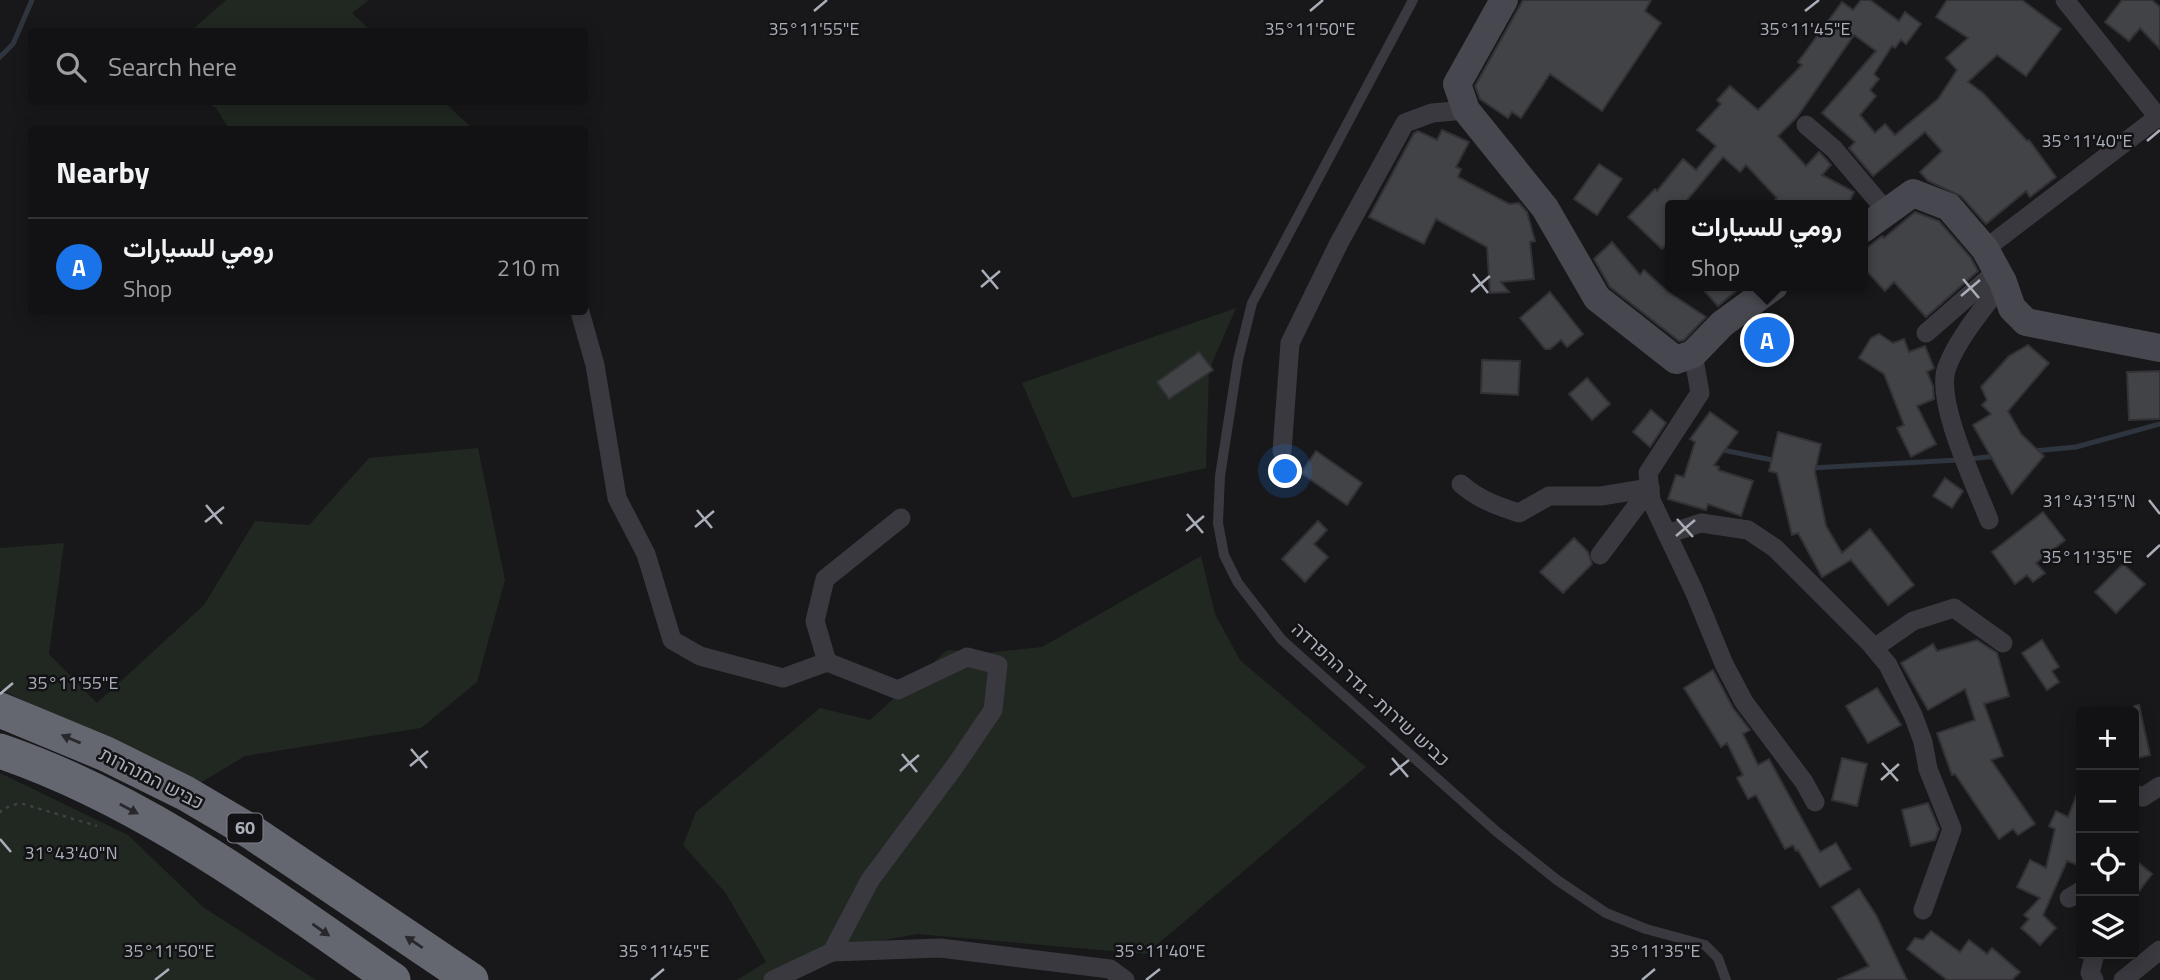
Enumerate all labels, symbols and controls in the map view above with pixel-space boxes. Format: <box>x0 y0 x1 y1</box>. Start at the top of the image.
text: 35°11'55"E <box>769 15 860 42</box>
text: 35°11'50"E <box>1265 15 1356 42</box>
text: 35°11'45"E <box>1760 15 1851 42</box>
search box <box>28 28 588 105</box>
text: Search here <box>108 47 237 86</box>
icon: search <box>52 48 90 86</box>
text: 35°11'40"E <box>2042 127 2133 154</box>
text: Nearby <box>56 149 149 195</box>
popup <box>1665 200 1868 291</box>
text: رومي للسيارات <box>1691 207 1842 246</box>
text: رومي للسيارات <box>123 228 274 267</box>
text: A <box>72 250 86 285</box>
text: 210 m <box>497 250 560 285</box>
text: Shop <box>1691 250 1740 285</box>
text: Shop <box>123 271 172 306</box>
pin: A <box>1744 314 1790 366</box>
your location <box>1268 454 1302 488</box>
text: 31°43'15"N <box>2042 487 2136 514</box>
text: 35°11'35"E <box>2042 543 2133 570</box>
street label: כביש שירות - גדר ההפרדה <box>1285 614 1457 773</box>
text: 35°11'55"E <box>28 669 119 696</box>
map controls <box>2076 707 2139 959</box>
button: + <box>2076 707 2139 770</box>
one-way arrow <box>61 734 82 745</box>
street label: כביש המנהרות <box>95 739 209 816</box>
button: − <box>2076 770 2139 833</box>
one-way arrow <box>119 804 139 815</box>
road number: 60 <box>228 814 262 842</box>
button: locate <box>2076 833 2139 896</box>
text: 31°43'40"N <box>24 839 118 866</box>
button: layers <box>2076 896 2139 959</box>
one-way arrow <box>312 923 330 937</box>
one-way arrow <box>405 935 423 949</box>
text: 35°11'50"E <box>124 937 215 964</box>
text: 35°11'45"E <box>619 937 710 964</box>
text: 35°11'40"E <box>1115 937 1206 964</box>
text: 35°11'35"E <box>1610 937 1701 964</box>

